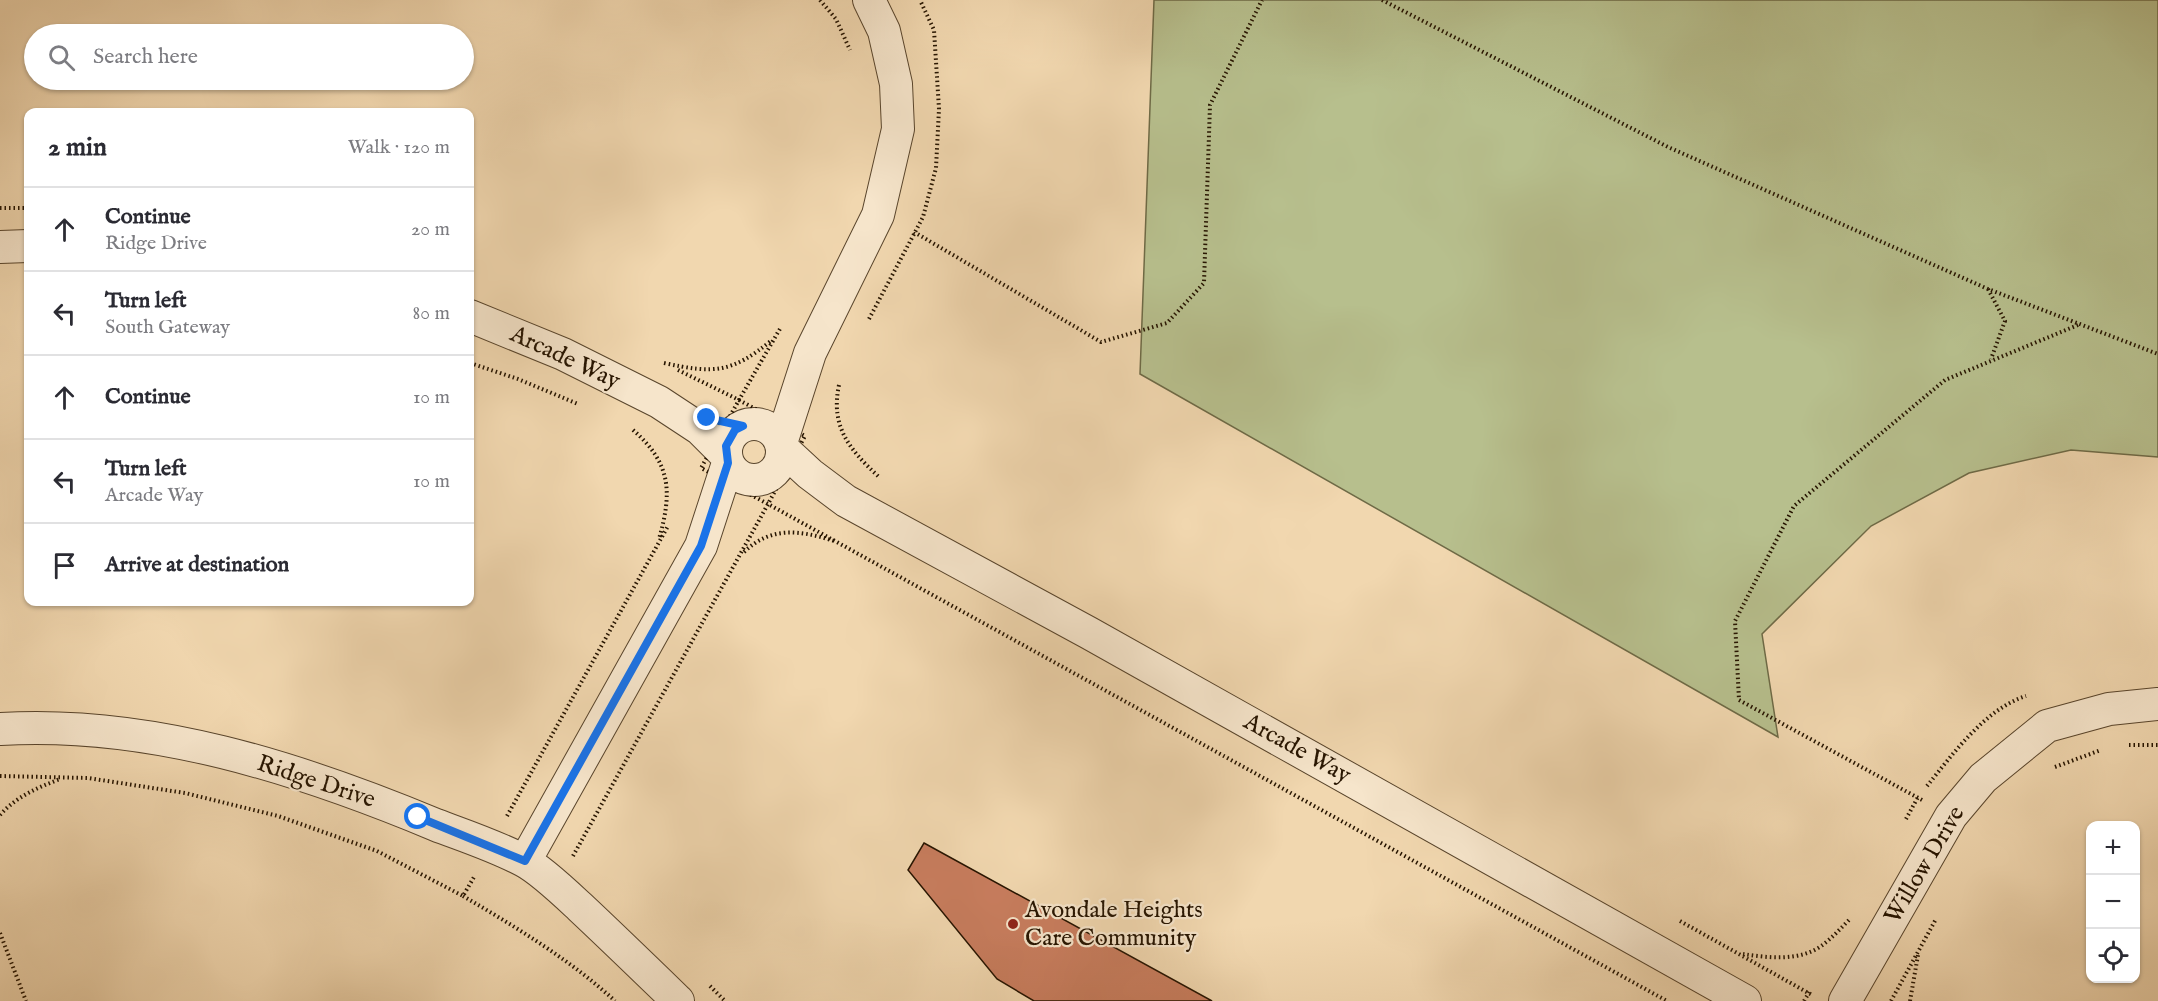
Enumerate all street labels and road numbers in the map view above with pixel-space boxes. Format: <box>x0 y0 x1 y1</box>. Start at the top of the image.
street label: Arcade Way <box>504 319 625 397</box>
street label: Arcade Way <box>1237 706 1356 791</box>
street label: Ridge Drive <box>253 748 379 816</box>
street label: Willow Drive <box>1878 800 1972 930</box>

